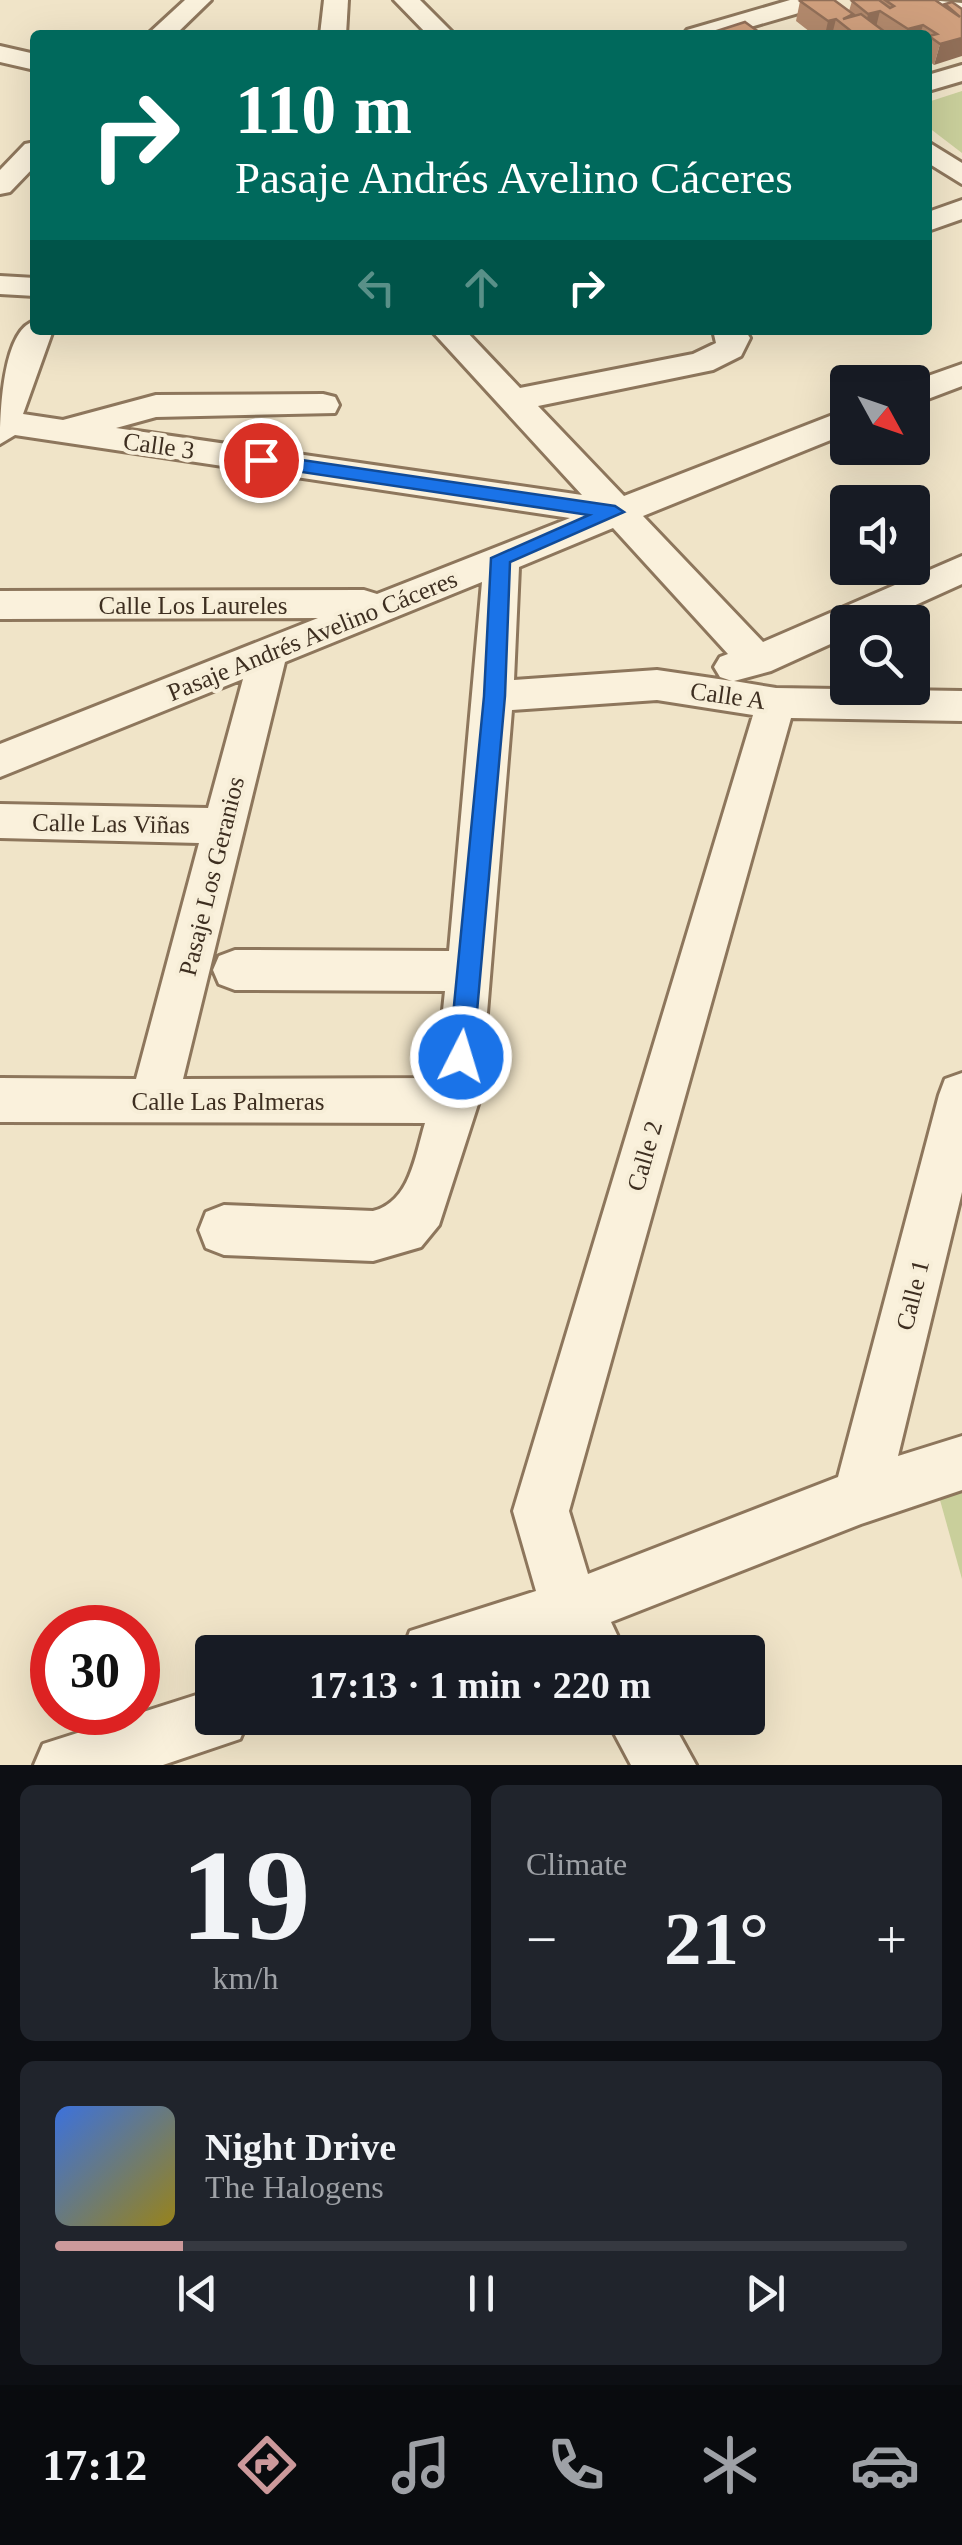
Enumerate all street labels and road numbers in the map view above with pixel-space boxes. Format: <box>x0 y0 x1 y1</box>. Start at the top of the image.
street label: Calle 3 <box>122 427 196 464</box>
street label: Pasaje Andrés Avelino Cáceres <box>163 565 461 706</box>
street label: Calle Los Laureles <box>99 592 287 619</box>
street label: Calle A <box>689 677 767 714</box>
street label: Pasaje Los Geranios <box>174 774 249 978</box>
street label: Calle Las Viñas <box>32 809 190 838</box>
street label: Calle Las Palmeras <box>132 1088 325 1115</box>
street label: Calle 2 <box>622 1118 667 1194</box>
street label: Calle 1 <box>891 1257 934 1333</box>

